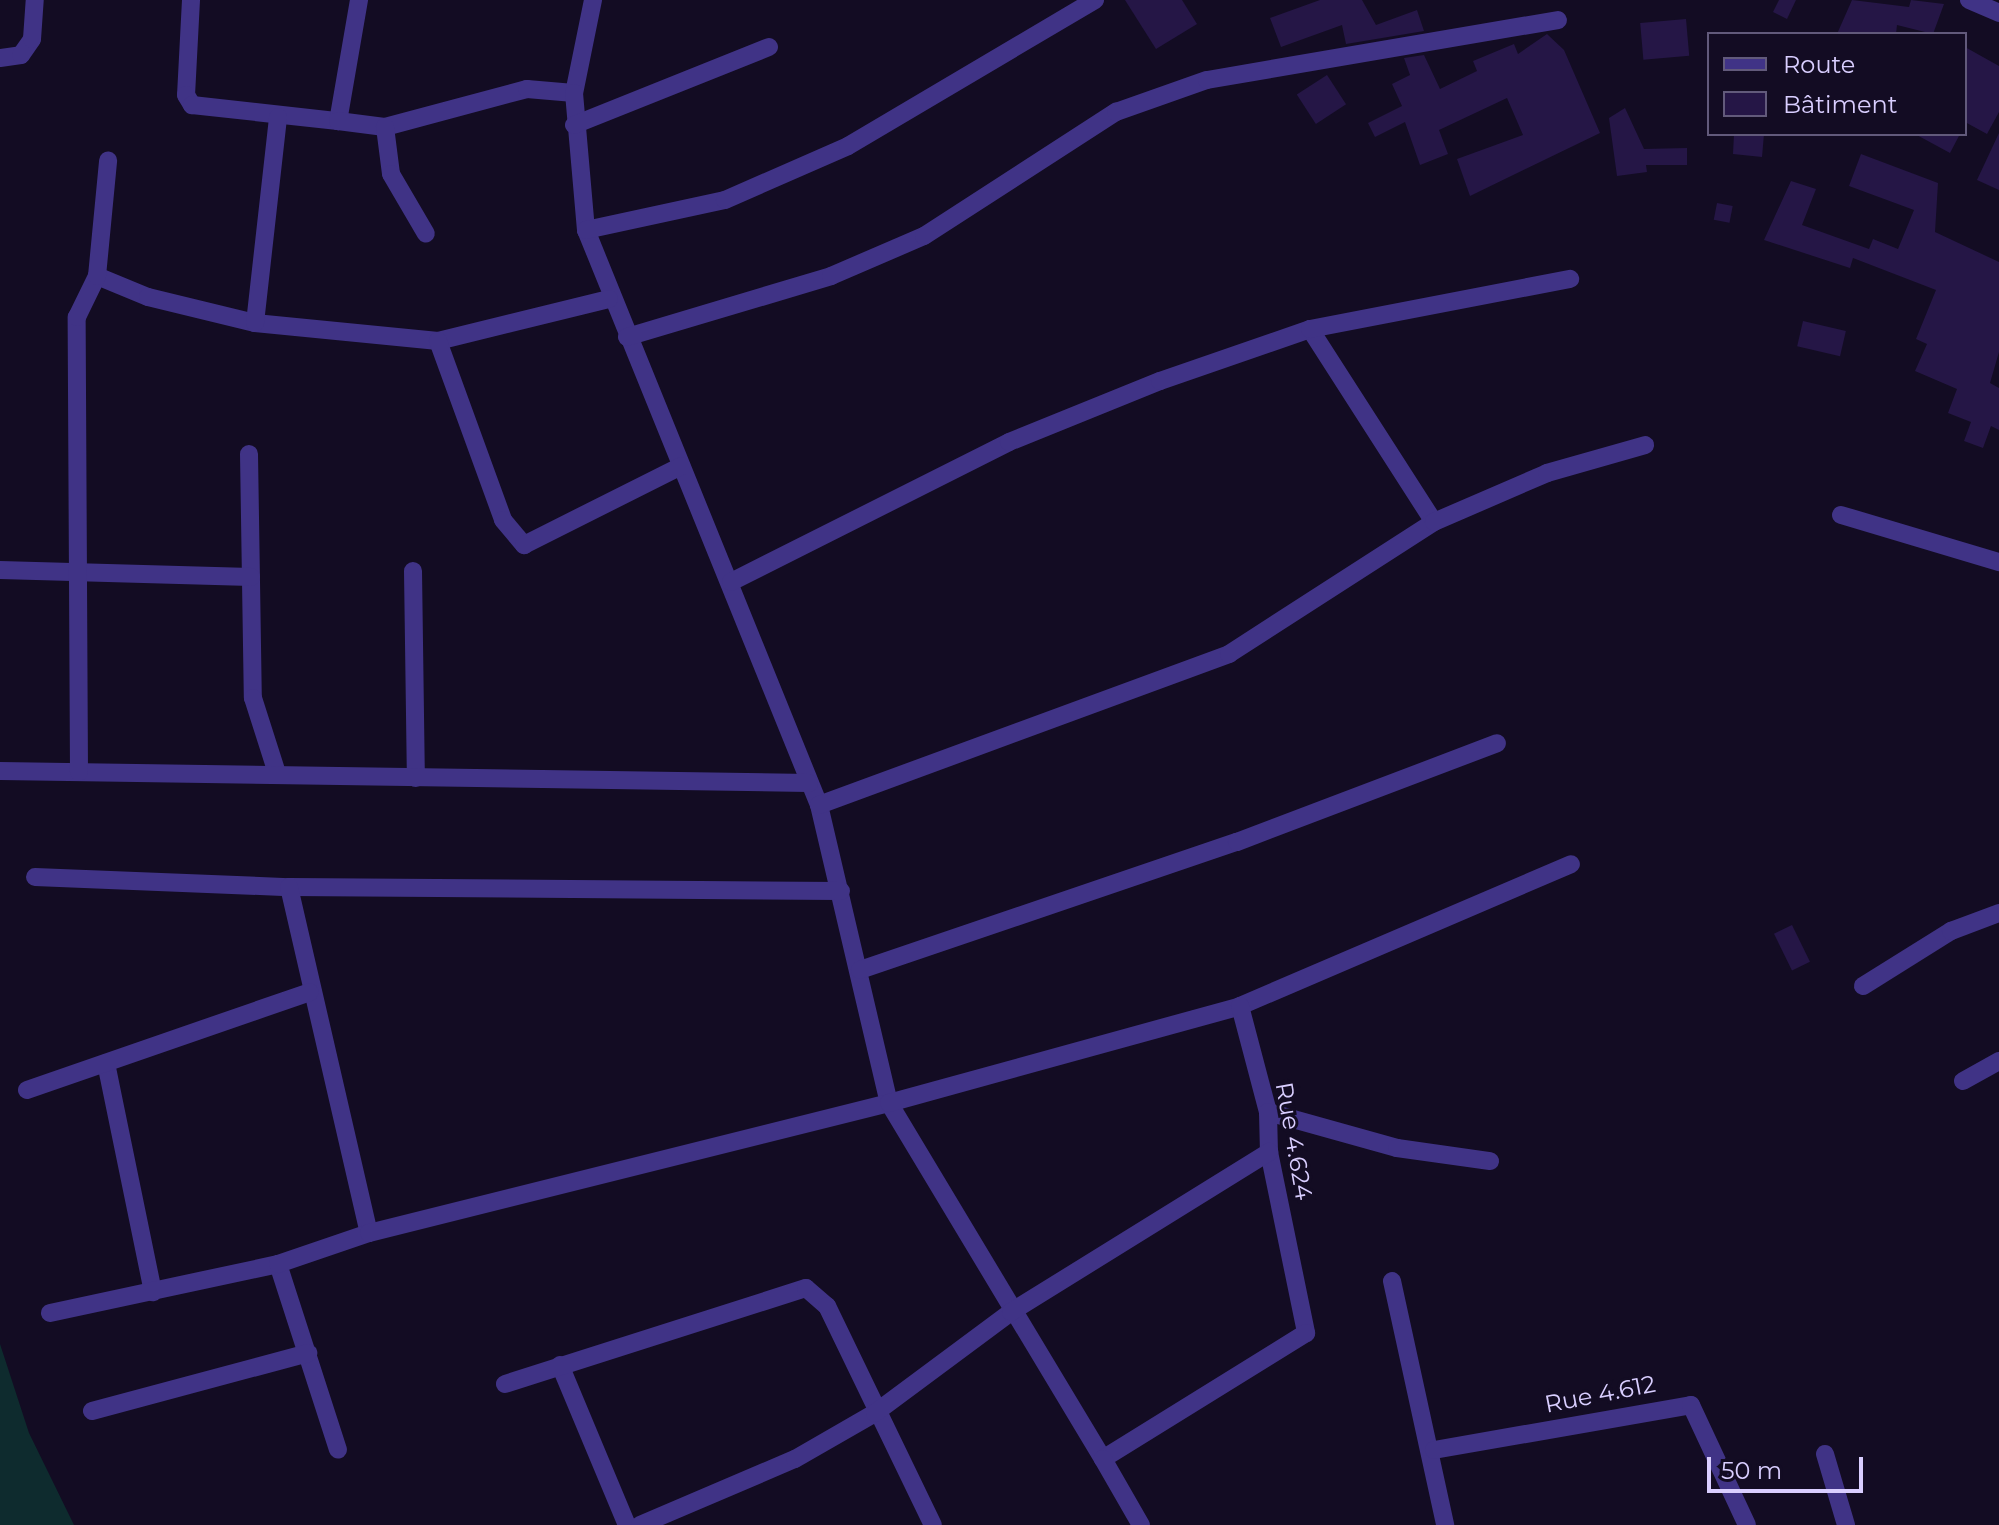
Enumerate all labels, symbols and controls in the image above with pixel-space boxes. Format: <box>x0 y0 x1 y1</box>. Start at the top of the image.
legend <box>1707 32 1967 136</box>
text: Route <box>1783 50 1855 79</box>
text: Bâtiment <box>1783 90 1897 119</box>
street label: Rue 4.624 <box>1269 1080 1319 1202</box>
street label: Rue 4.612 <box>1542 1369 1658 1419</box>
scale bar <box>1711 1441 1867 1491</box>
text: 50 m <box>1721 1456 1782 1485</box>

